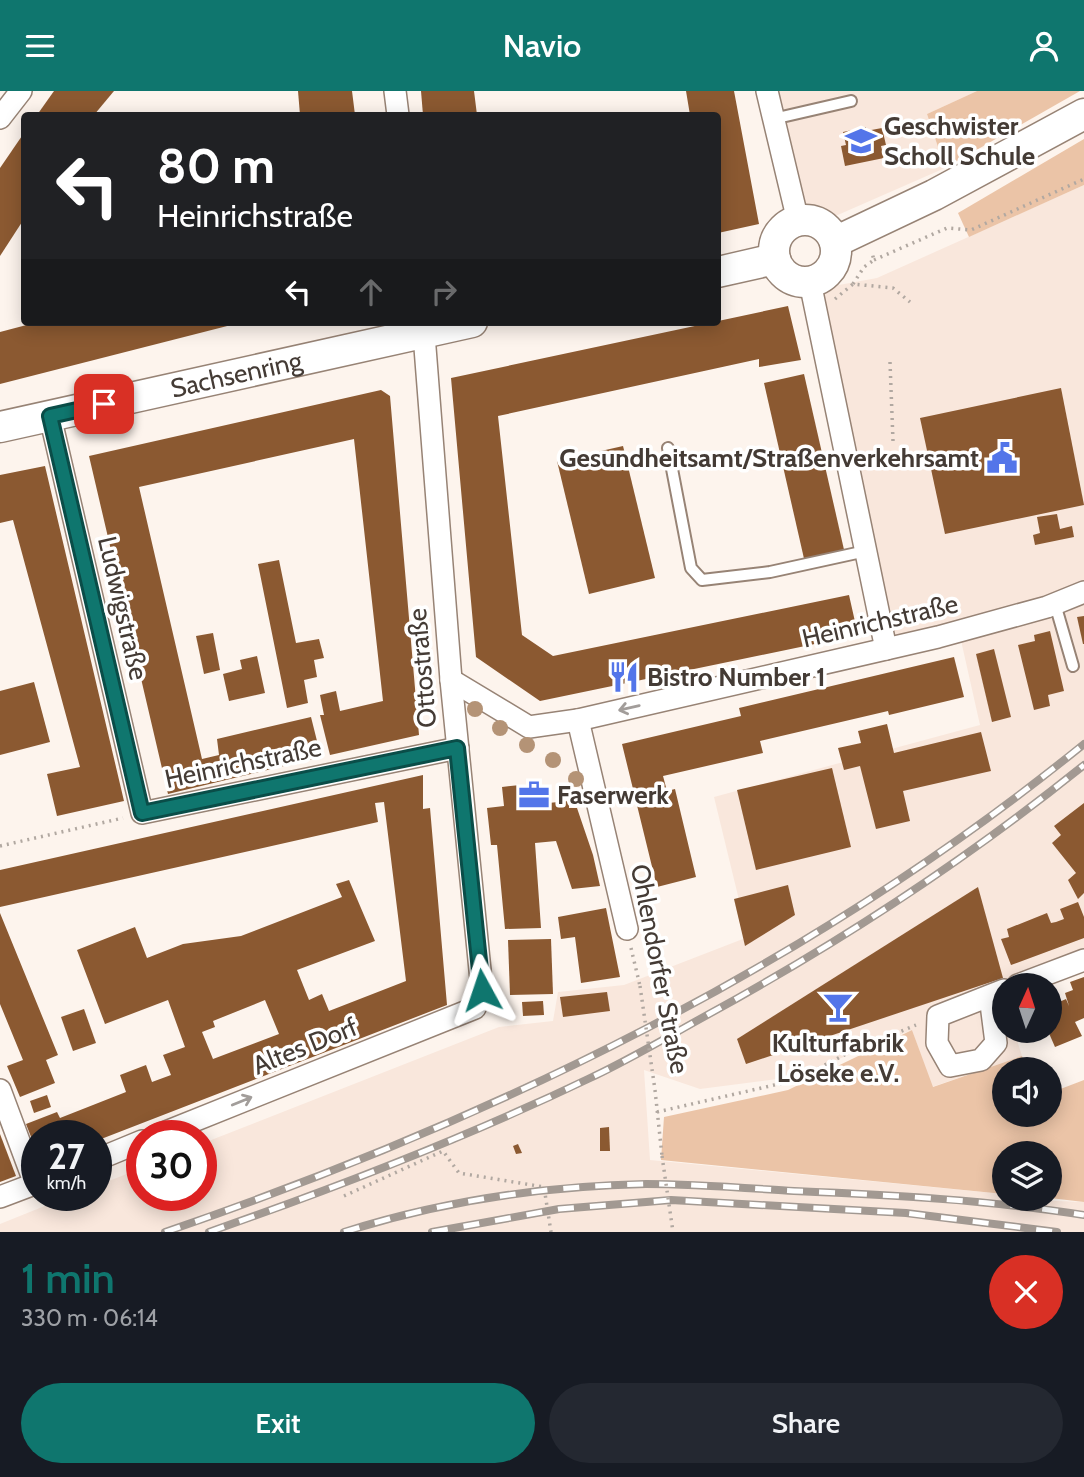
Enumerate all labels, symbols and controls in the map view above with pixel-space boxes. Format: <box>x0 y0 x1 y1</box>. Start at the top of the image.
text: Navio <box>503 26 581 65</box>
icon: menu <box>21 27 59 65</box>
icon: person <box>1025 27 1063 65</box>
place label: Geschwister Scholl Schule <box>884 110 1035 172</box>
school or university icon: Geschwister Scholl Schule <box>844 124 878 158</box>
text: 80 m <box>157 136 275 195</box>
icon: left <box>42 140 133 231</box>
text: Heinrichstraße <box>157 196 353 235</box>
icon: left <box>279 273 317 311</box>
icon: ahead <box>352 273 390 311</box>
icon: right <box>425 273 463 311</box>
street label: Sachsenring <box>168 344 306 405</box>
pin <box>74 374 134 434</box>
icon: arrive <box>85 385 123 423</box>
public building icon: Gesundheitsamt/Straßenverkehrsamt <box>985 441 1019 475</box>
place label: Gesundheitsamt/Straßenverkehrsamt <box>559 442 979 474</box>
street label: Ludwigstraße <box>91 533 155 683</box>
street label: Heinrichstraße <box>799 588 961 654</box>
street label: Ottostraße <box>401 607 443 729</box>
restaurant icon: Bistro Number 1 <box>607 660 641 694</box>
place label: Bistro Number 1 <box>647 661 826 693</box>
one-way arrow <box>618 702 641 715</box>
street label: Heinrichstraße <box>162 731 324 795</box>
office icon: Faserwerk <box>517 778 551 812</box>
place label: Faserwerk <box>557 779 669 811</box>
street label: Ohlendorfer Straße <box>624 862 696 1076</box>
position arrow <box>445 953 519 1027</box>
north arrow <box>992 973 1062 1043</box>
map controls <box>992 973 1062 1211</box>
bar icon: Kulturfabrik Löseke e.V. <box>821 990 855 1024</box>
street label: Altes Dorf <box>248 1010 362 1081</box>
place label: Kulturfabrik Löseke e.V. <box>772 1027 905 1089</box>
button: sound <box>992 1057 1062 1127</box>
one-way arrow <box>231 1094 253 1107</box>
speed limit sign: 30 <box>126 1120 217 1211</box>
text: 27 <box>48 1135 85 1178</box>
button: layers <box>992 1141 1062 1211</box>
text: km/h <box>47 1172 86 1194</box>
text: 1 min <box>21 1252 115 1304</box>
button: close <box>989 1255 1063 1329</box>
text: 330 m · 06:14 <box>21 1304 158 1332</box>
button: Exit <box>21 1383 535 1463</box>
button: Share <box>549 1383 1063 1463</box>

